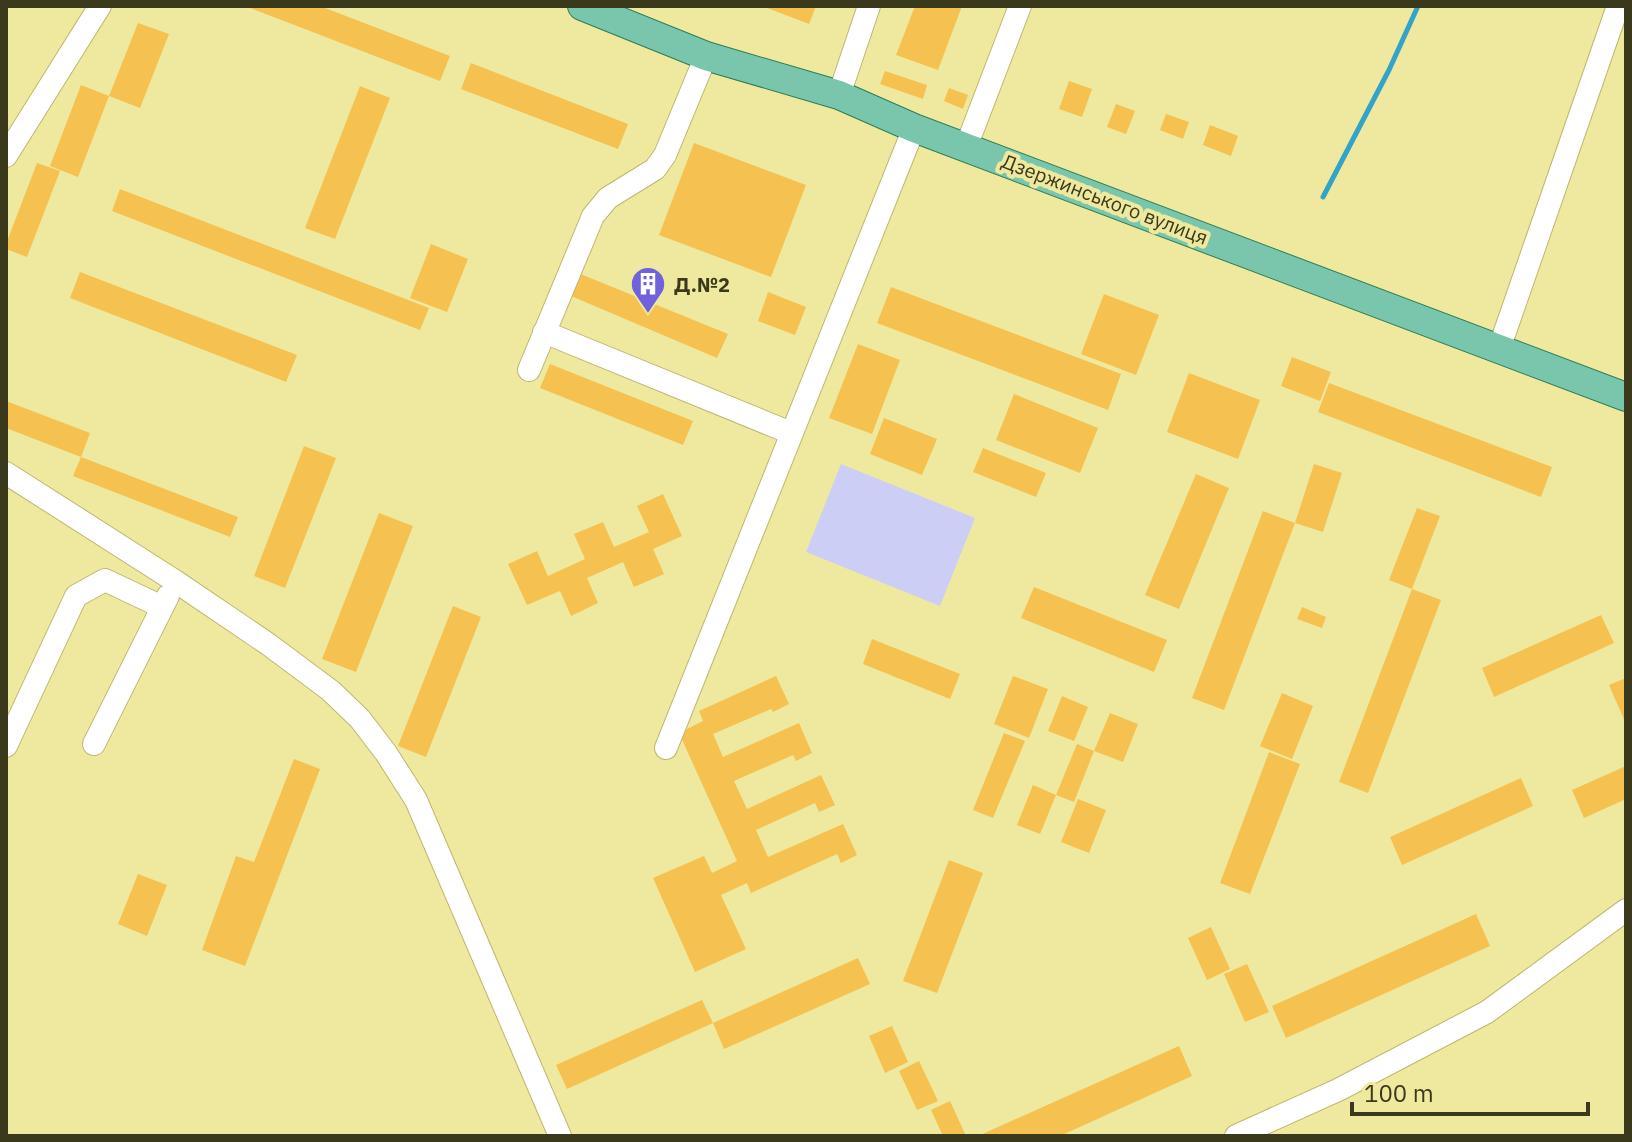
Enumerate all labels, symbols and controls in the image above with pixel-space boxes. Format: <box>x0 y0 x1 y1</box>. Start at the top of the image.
street label: Дзержинського вулиця <box>998 147 1212 251</box>
building icon: Д.№2 <box>629 265 667 315</box>
place label: Д.№2 <box>674 271 730 298</box>
scale bar <box>1352 1066 1588 1116</box>
text: 100 m <box>1364 1077 1434 1109</box>

